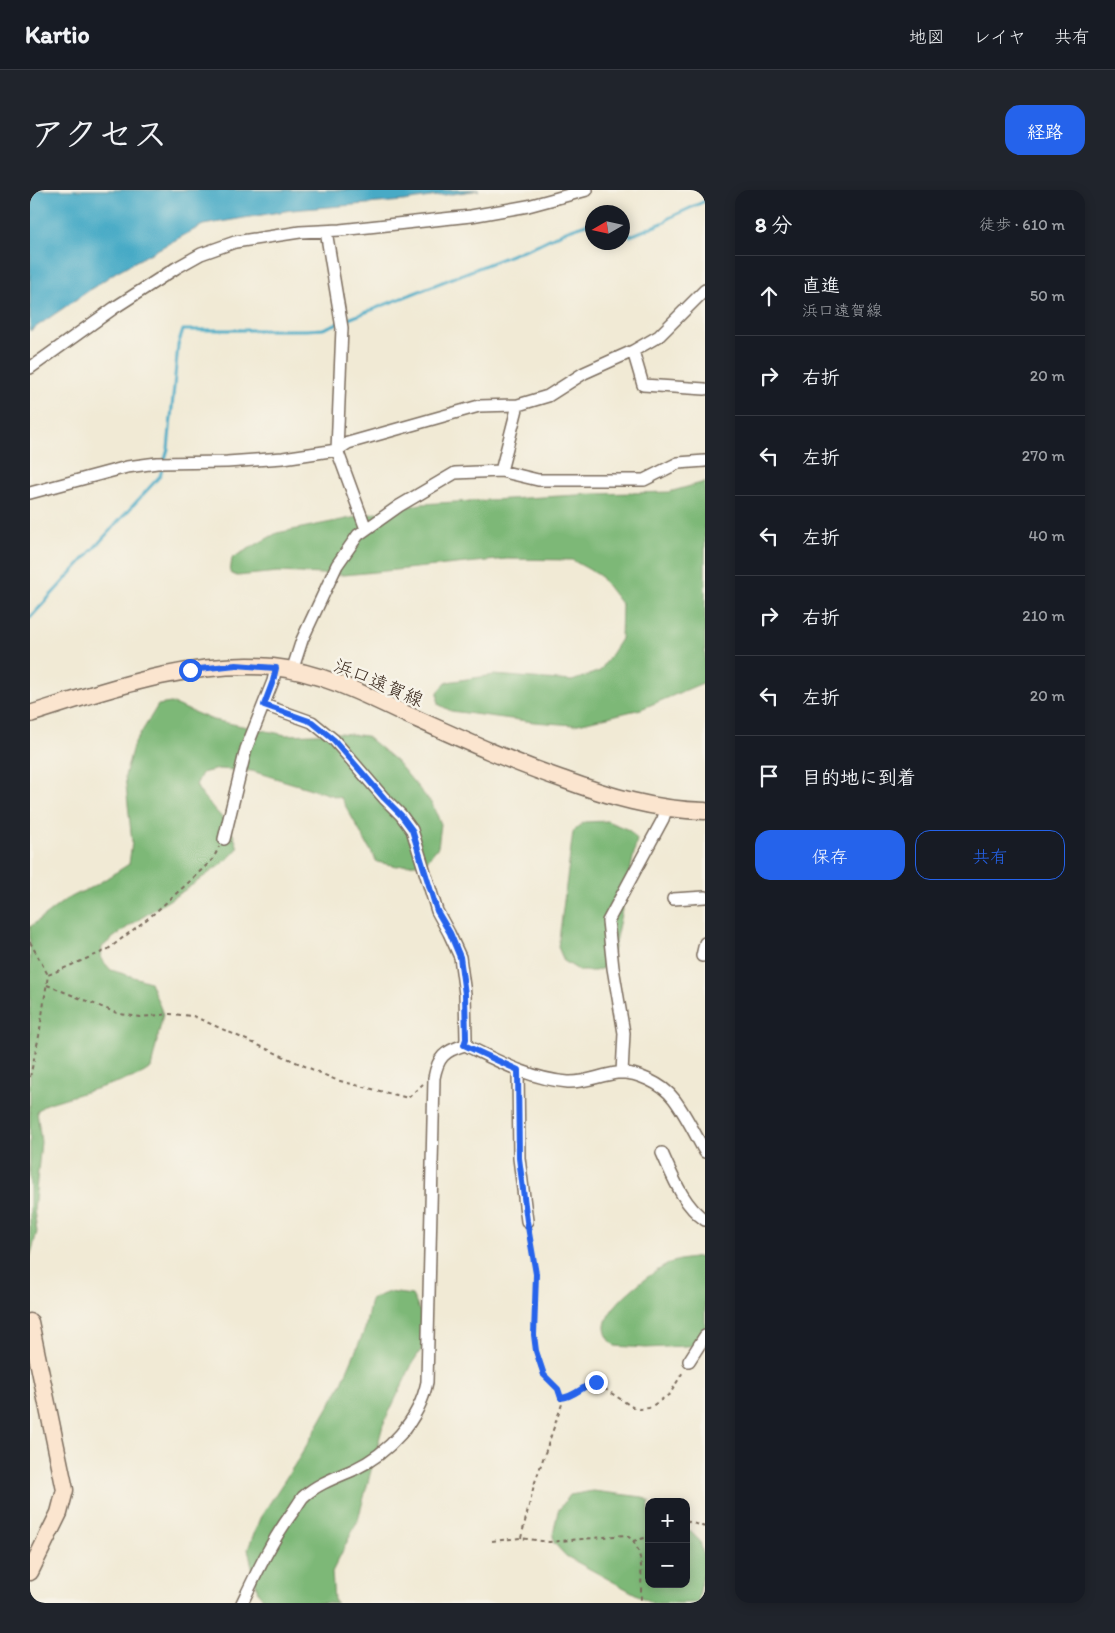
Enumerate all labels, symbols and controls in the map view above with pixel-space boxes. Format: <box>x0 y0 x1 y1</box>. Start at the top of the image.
text: Kartio <box>25 20 90 49</box>
text: 地図 <box>909 26 945 48</box>
text: レイヤ <box>973 26 1026 48</box>
text: 共有 <box>1054 26 1090 48</box>
button: 経路 <box>1005 105 1085 155</box>
text: アクセス <box>30 113 168 155</box>
north arrow <box>585 205 630 250</box>
text: 8 分 <box>755 212 792 237</box>
text: 徒歩 · 610 m <box>979 215 1065 234</box>
text: 直進 <box>802 274 840 297</box>
icon: ahead <box>755 282 783 310</box>
text: 50 m <box>1030 286 1065 305</box>
text: 浜口遠賀線 <box>802 301 882 320</box>
icon: right <box>755 362 783 390</box>
text: 右折 <box>802 366 840 389</box>
text: 20 m <box>1030 366 1065 385</box>
icon: left <box>755 442 783 470</box>
text: 左折 <box>802 446 840 469</box>
text: 270 m <box>1022 446 1065 465</box>
icon: left <box>755 522 783 550</box>
text: 左折 <box>802 526 840 549</box>
text: 40 m <box>1028 526 1065 545</box>
icon: right <box>755 602 783 630</box>
text: 右折 <box>802 606 840 629</box>
text: 210 m <box>1022 606 1065 625</box>
street label: 浜口遠賀線 <box>331 653 427 712</box>
route start <box>179 659 202 682</box>
icon: left <box>755 682 783 710</box>
text: 左折 <box>802 686 840 709</box>
text: 20 m <box>1030 686 1065 705</box>
icon: arrive <box>755 762 783 790</box>
text: 目的地に到着 <box>802 766 916 789</box>
button: 保存 <box>755 830 905 880</box>
button: 共有 <box>915 830 1065 880</box>
route end <box>585 1371 608 1394</box>
map controls <box>645 1498 690 1588</box>
button: + <box>645 1498 690 1543</box>
button: − <box>645 1543 690 1588</box>

